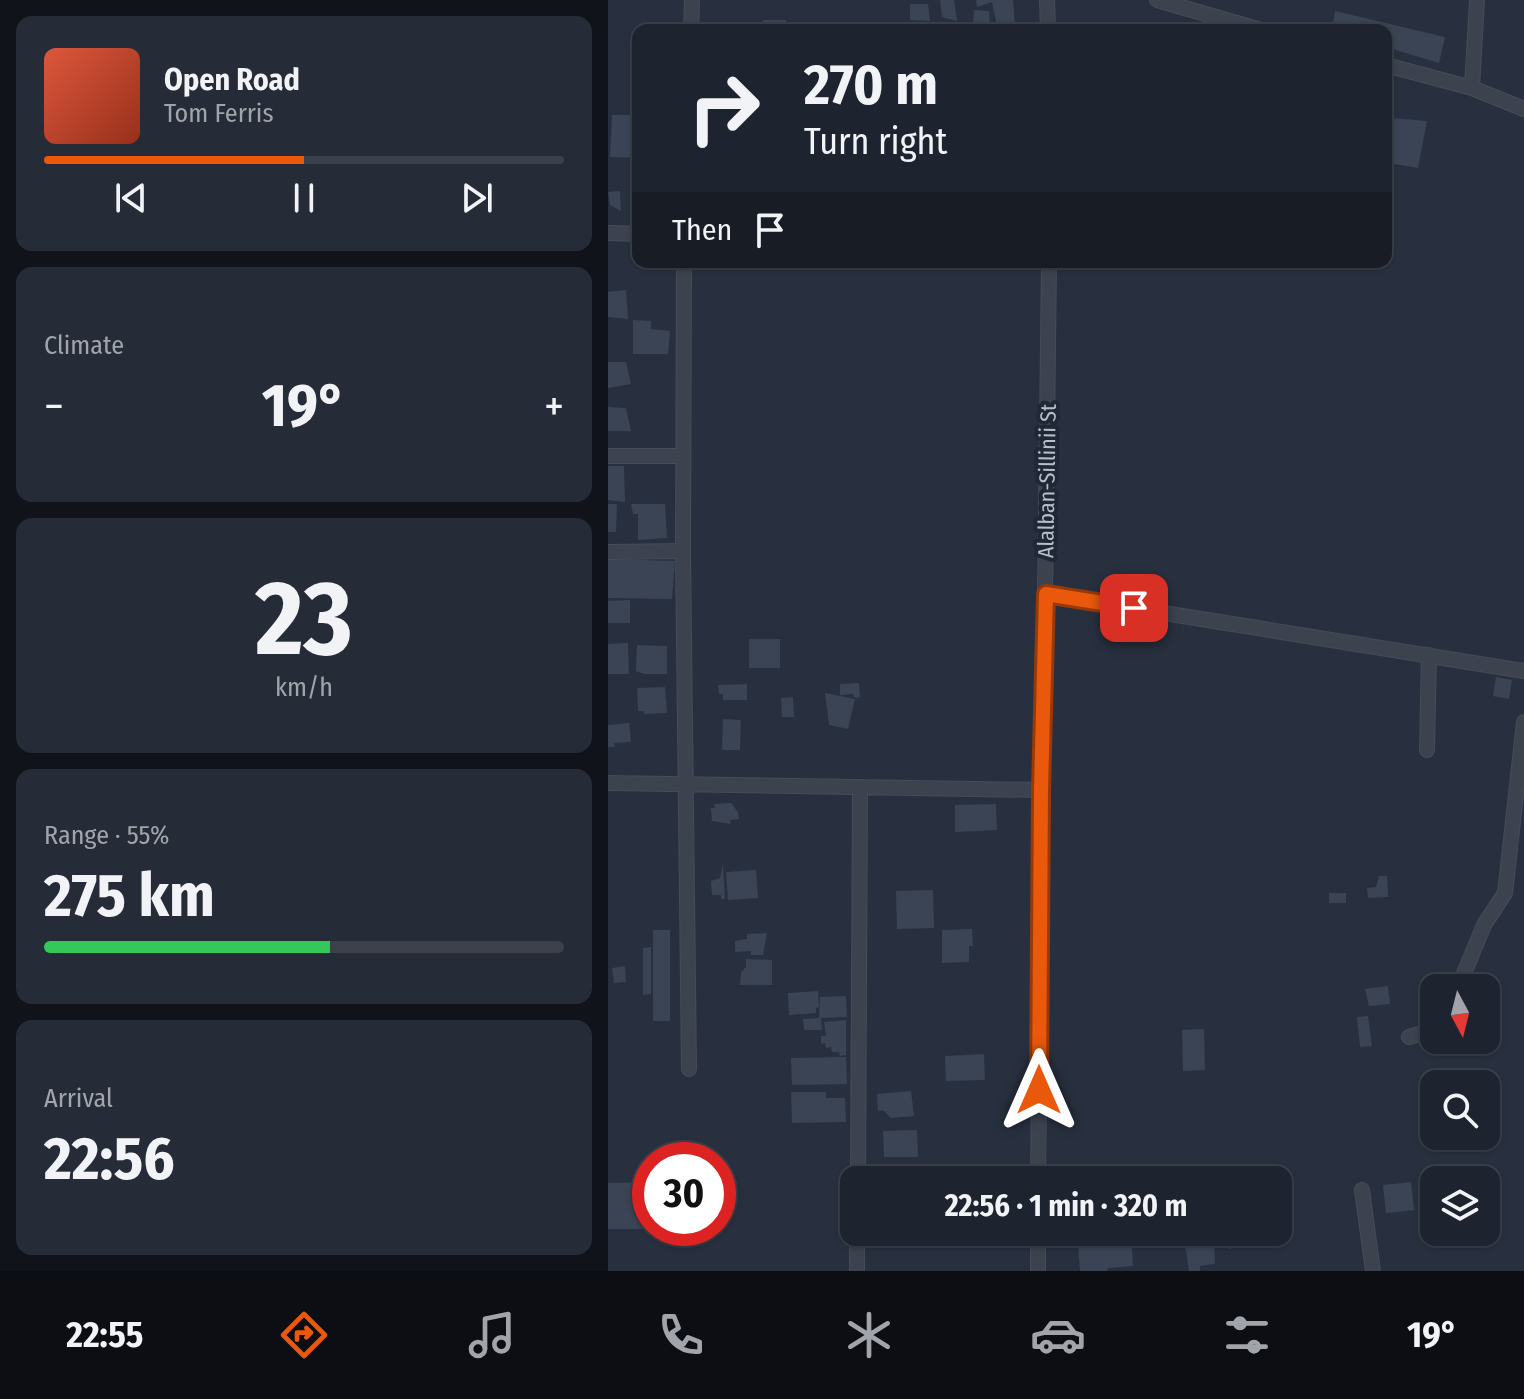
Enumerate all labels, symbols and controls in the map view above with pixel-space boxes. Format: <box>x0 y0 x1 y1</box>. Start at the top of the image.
text: 270 m <box>804 52 938 119</box>
icon: right <box>672 56 776 160</box>
text: Open Road <box>164 62 300 98</box>
text: Tom Ferris <box>164 98 274 129</box>
text: Turn right <box>804 120 947 164</box>
icon: previous <box>109 176 153 220</box>
icon: pause <box>282 176 326 220</box>
icon: next <box>455 176 499 220</box>
icon: arrive <box>748 208 792 252</box>
text: Then <box>672 212 732 248</box>
text: Climate <box>44 330 124 361</box>
text: 19° <box>262 370 346 442</box>
text: − <box>44 380 64 433</box>
text: + <box>544 380 564 433</box>
street label: Alalban-Sillinii St <box>1032 403 1062 558</box>
text: 23 <box>255 557 353 682</box>
pin <box>1100 574 1168 642</box>
icon: arrive <box>1112 586 1156 630</box>
text: km/h <box>275 672 333 703</box>
text: Range · 55% <box>44 820 169 851</box>
text: 275 km <box>44 860 215 932</box>
north arrow <box>1420 974 1500 1054</box>
map controls <box>1420 974 1500 1246</box>
position arrow <box>997 1048 1081 1132</box>
button: search <box>1420 1070 1500 1150</box>
text: Arrival <box>44 1083 113 1114</box>
text: 22:56 <box>44 1123 175 1195</box>
speed limit sign: 30 <box>632 1142 736 1246</box>
button: layers <box>1420 1166 1500 1246</box>
text: 22:56 · 1 min · 320 m <box>945 1188 1187 1224</box>
icon: directions <box>276 1307 332 1363</box>
icon: music <box>464 1307 520 1363</box>
icon: phone <box>653 1307 709 1363</box>
icon: climate <box>841 1307 897 1363</box>
icon: car <box>1030 1307 1086 1363</box>
icon: filters <box>1219 1307 1275 1363</box>
text: 22:55 <box>66 1313 143 1357</box>
text: 19° <box>1407 1313 1458 1357</box>

